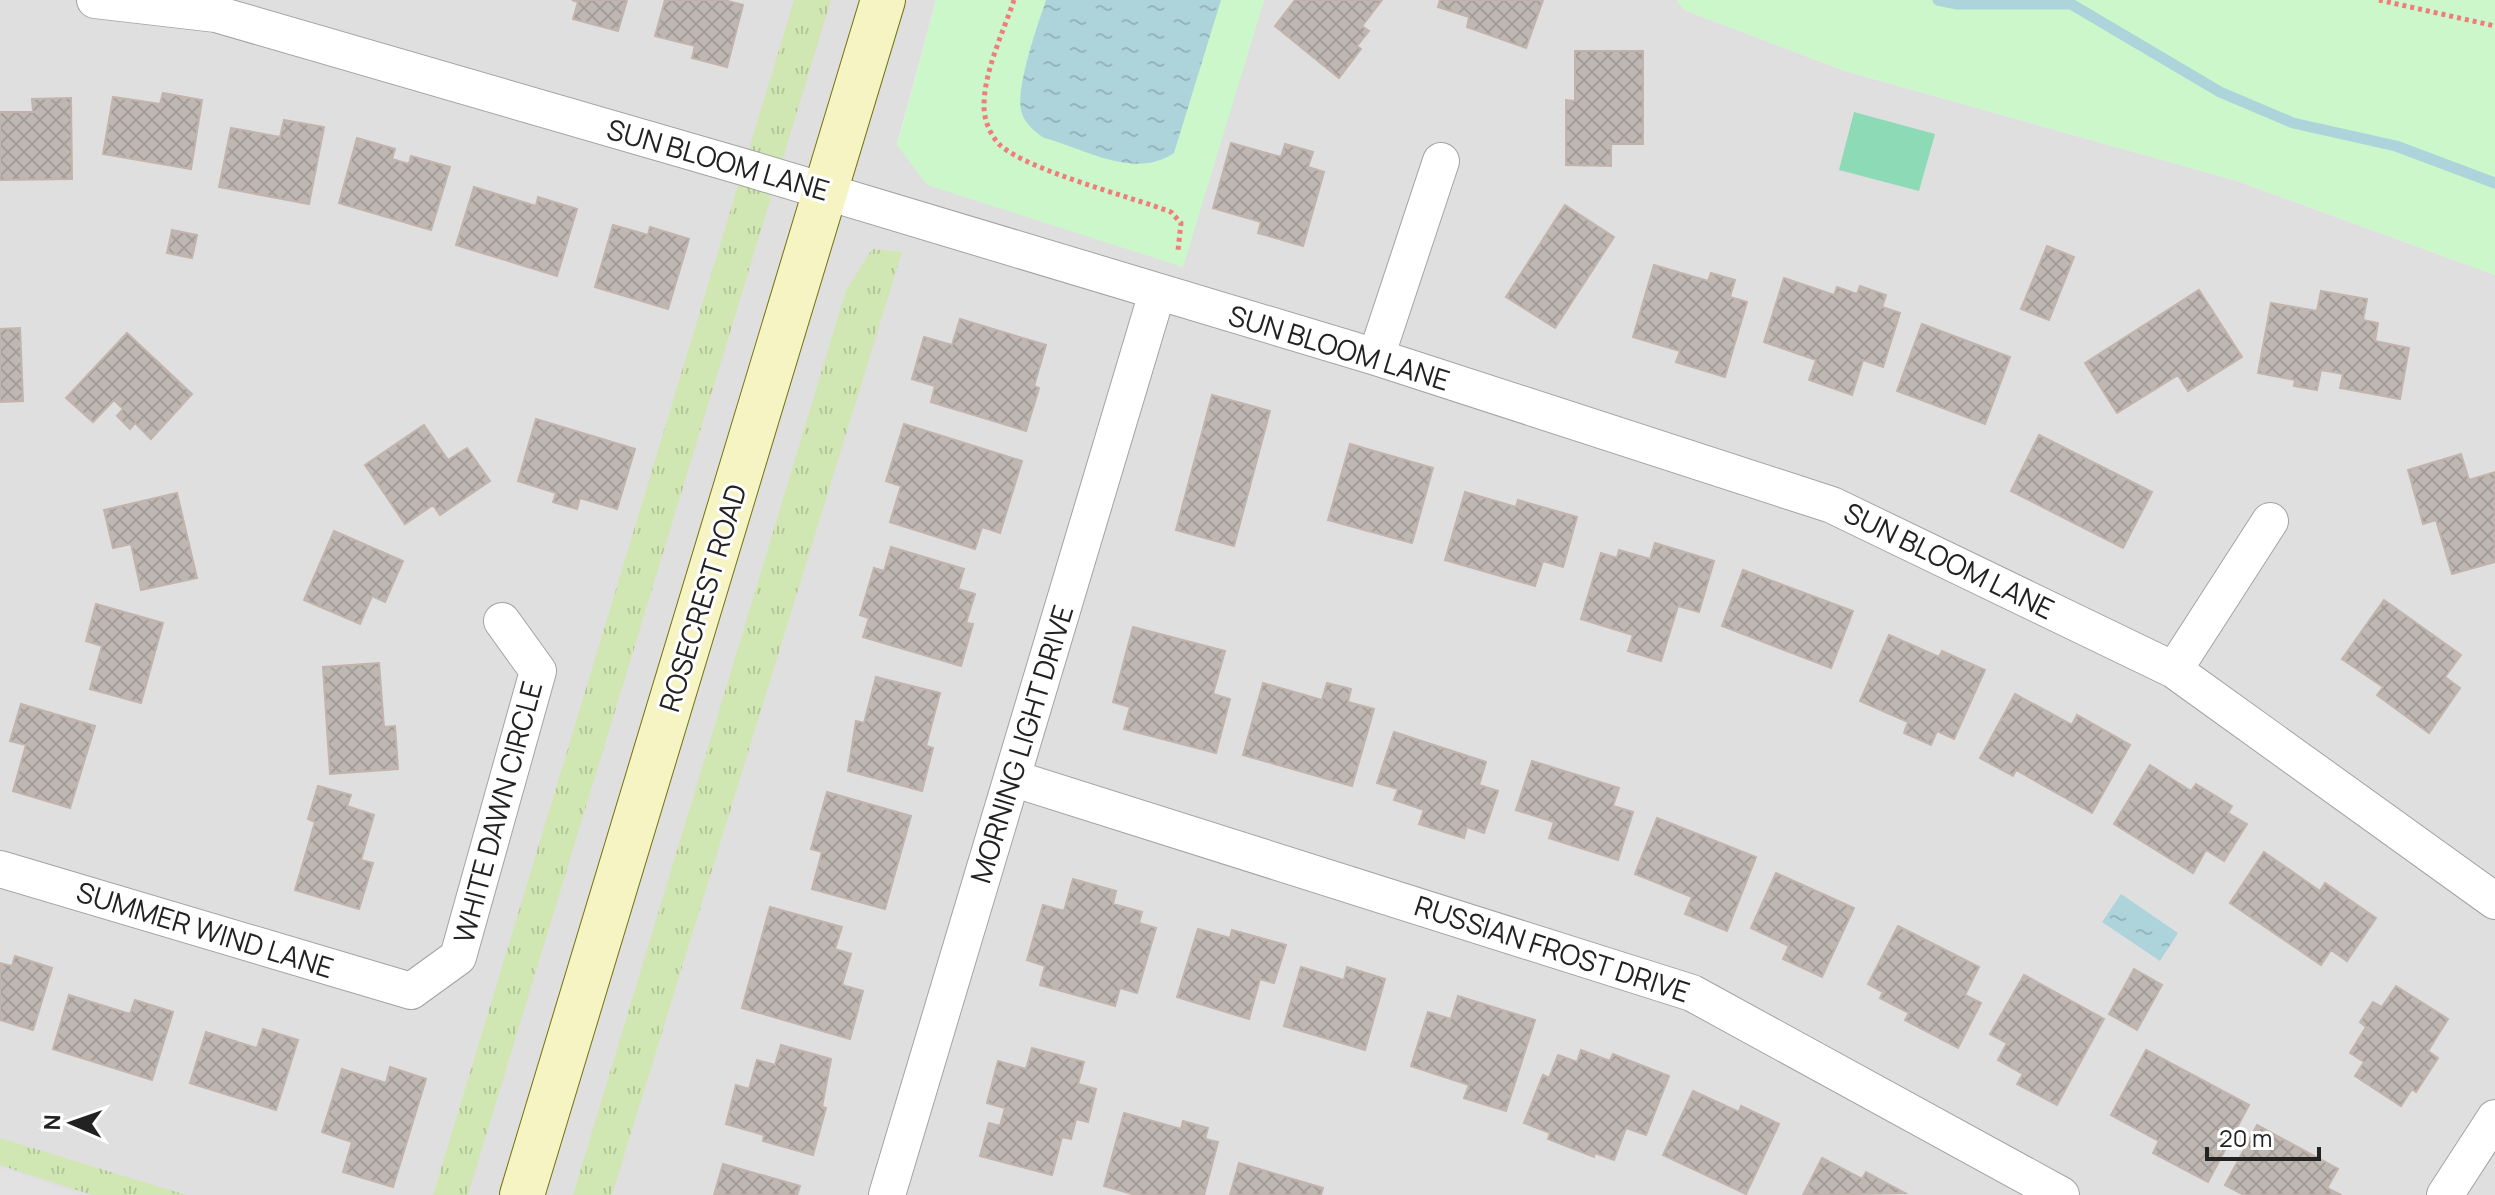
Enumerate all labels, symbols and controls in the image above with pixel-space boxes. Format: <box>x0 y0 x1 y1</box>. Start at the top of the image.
street label: SUN BLOOM LANE <box>603 109 834 209</box>
street label: SUN BLOOM LANE <box>1224 295 1455 399</box>
street label: ROSECREST ROAD <box>649 479 755 716</box>
street label: SUN BLOOM LANE <box>1838 493 2061 627</box>
street label: MORNING LIGHT DRIVE <box>961 600 1081 887</box>
street label: WHITE DAWN CIRCLE <box>444 677 550 947</box>
street label: SUMMER WIND LANE <box>72 872 338 986</box>
street label: RUSSIAN FROST DRIVE <box>1410 886 1695 1010</box>
north arrow <box>32 1083 112 1163</box>
scale bar <box>2207 1111 2319 1161</box>
text: N <box>37 1114 67 1131</box>
text: 20 m <box>2219 1121 2272 1154</box>

